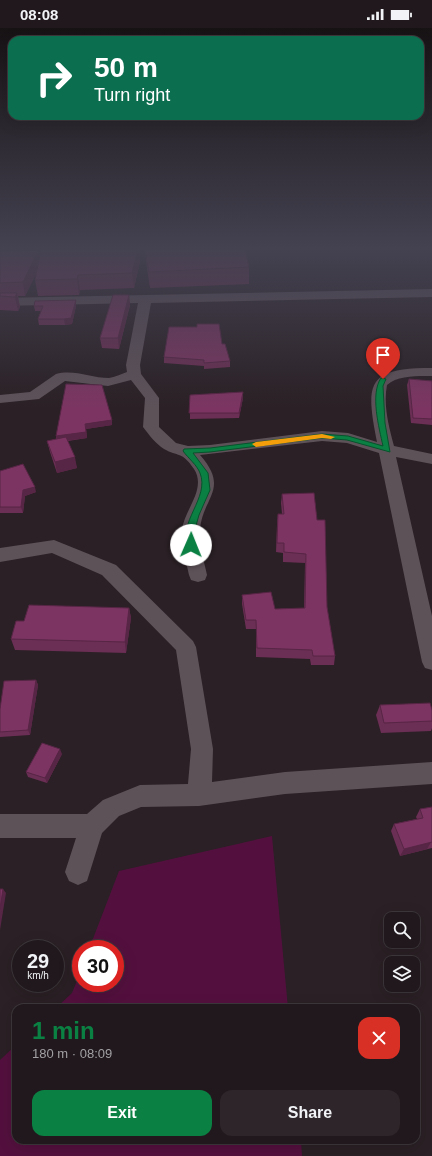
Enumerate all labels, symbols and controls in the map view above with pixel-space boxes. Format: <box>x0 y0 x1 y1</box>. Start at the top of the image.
text: 08:08 <box>20 6 58 23</box>
icon: right <box>28 52 80 104</box>
text: 50 m <box>94 52 158 83</box>
text: Turn right <box>94 85 170 105</box>
pin <box>366 338 400 379</box>
icon: arrive <box>372 344 394 366</box>
position arrow <box>170 524 212 566</box>
map controls <box>384 912 420 992</box>
button: search <box>384 912 420 948</box>
speed limit sign: 30 <box>72 940 124 992</box>
text: 29 <box>27 950 49 972</box>
button: layers <box>384 956 420 992</box>
text: km/h <box>27 970 49 981</box>
text: 1 min <box>32 1017 95 1044</box>
button: close <box>358 1017 400 1059</box>
text: 180 m · 08:09 <box>32 1046 112 1061</box>
button: Exit <box>32 1090 212 1136</box>
button: Share <box>220 1090 400 1136</box>

